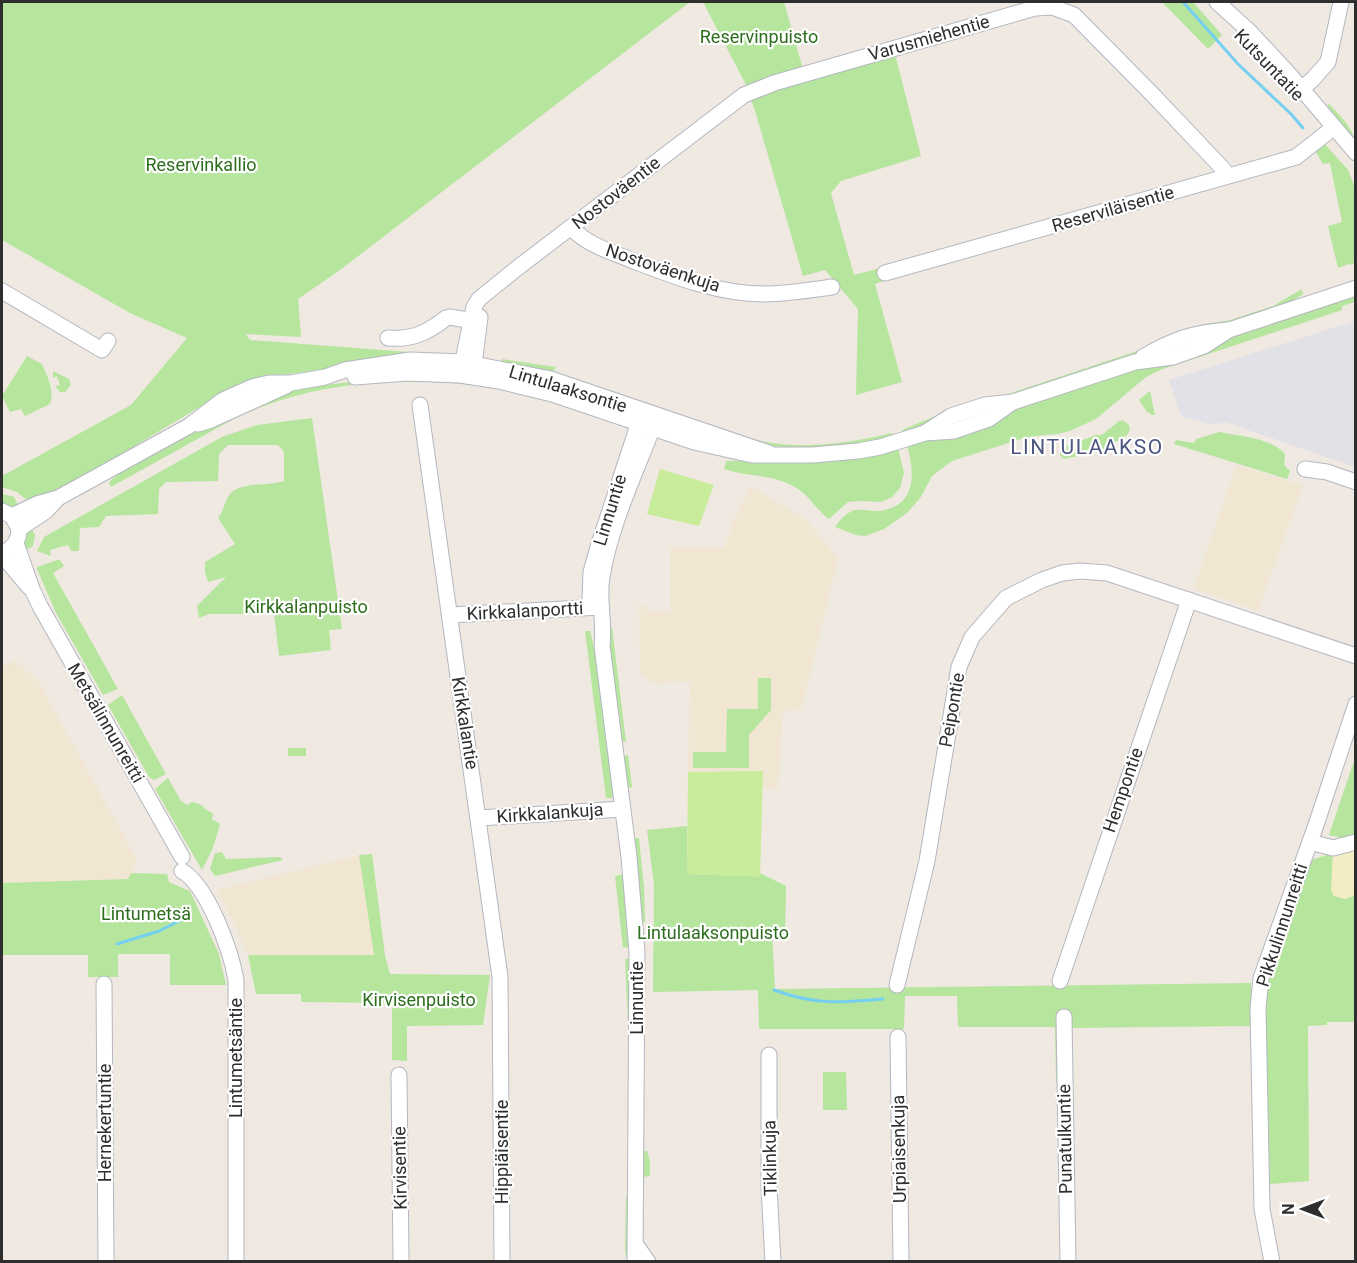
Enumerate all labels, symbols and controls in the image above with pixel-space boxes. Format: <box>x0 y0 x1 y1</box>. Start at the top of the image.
street label: Varusmiehentie <box>866 10 992 65</box>
street label: Kutsuntatie <box>1230 24 1309 105</box>
park label: Reservinpuisto <box>700 26 818 47</box>
street label: Nostoväentie <box>567 152 664 233</box>
park label: Reservinkallio <box>145 154 257 175</box>
street label: Reserviläisentie <box>1049 181 1176 236</box>
street label: Nostoväenkuja <box>603 239 723 296</box>
street label: Lintulaaksontie <box>507 361 630 416</box>
district label: LINTULAAKSO <box>1010 435 1164 459</box>
street label: Linnuntie <box>589 472 630 548</box>
park label: Kirkkalanpuisto <box>244 596 368 617</box>
street label: Kirkkalanportti <box>466 597 584 624</box>
street label: Metsälinnunreitti <box>64 659 149 786</box>
street label: Peipontie <box>935 671 968 749</box>
street label: Kirkkalantie <box>448 675 483 771</box>
street label: Hempontie <box>1098 745 1147 835</box>
street label: Kirkkalankuja <box>496 798 604 827</box>
street label: Pikkulinnunreitti <box>1252 861 1311 989</box>
park label: Lintumetsä <box>101 903 191 924</box>
park label: Lintulaaksonpuisto <box>637 922 789 943</box>
street label: Linnuntie <box>626 961 647 1035</box>
park label: Kirvisenpuisto <box>362 989 476 1010</box>
street label: Lintumetsäntie <box>225 998 246 1118</box>
street label: Hernekertuntie <box>94 1064 115 1182</box>
street label: Punatulkuntie <box>1053 1084 1076 1194</box>
street label: Urpiaisenkuja <box>887 1095 910 1203</box>
street label: Hippiäisentie <box>491 1100 512 1204</box>
street label: Tiklinkuja <box>758 1120 781 1196</box>
street label: Kirvisentie <box>388 1126 411 1210</box>
north arrow <box>1273 1179 1333 1239</box>
text: N <box>1279 1203 1298 1215</box>

